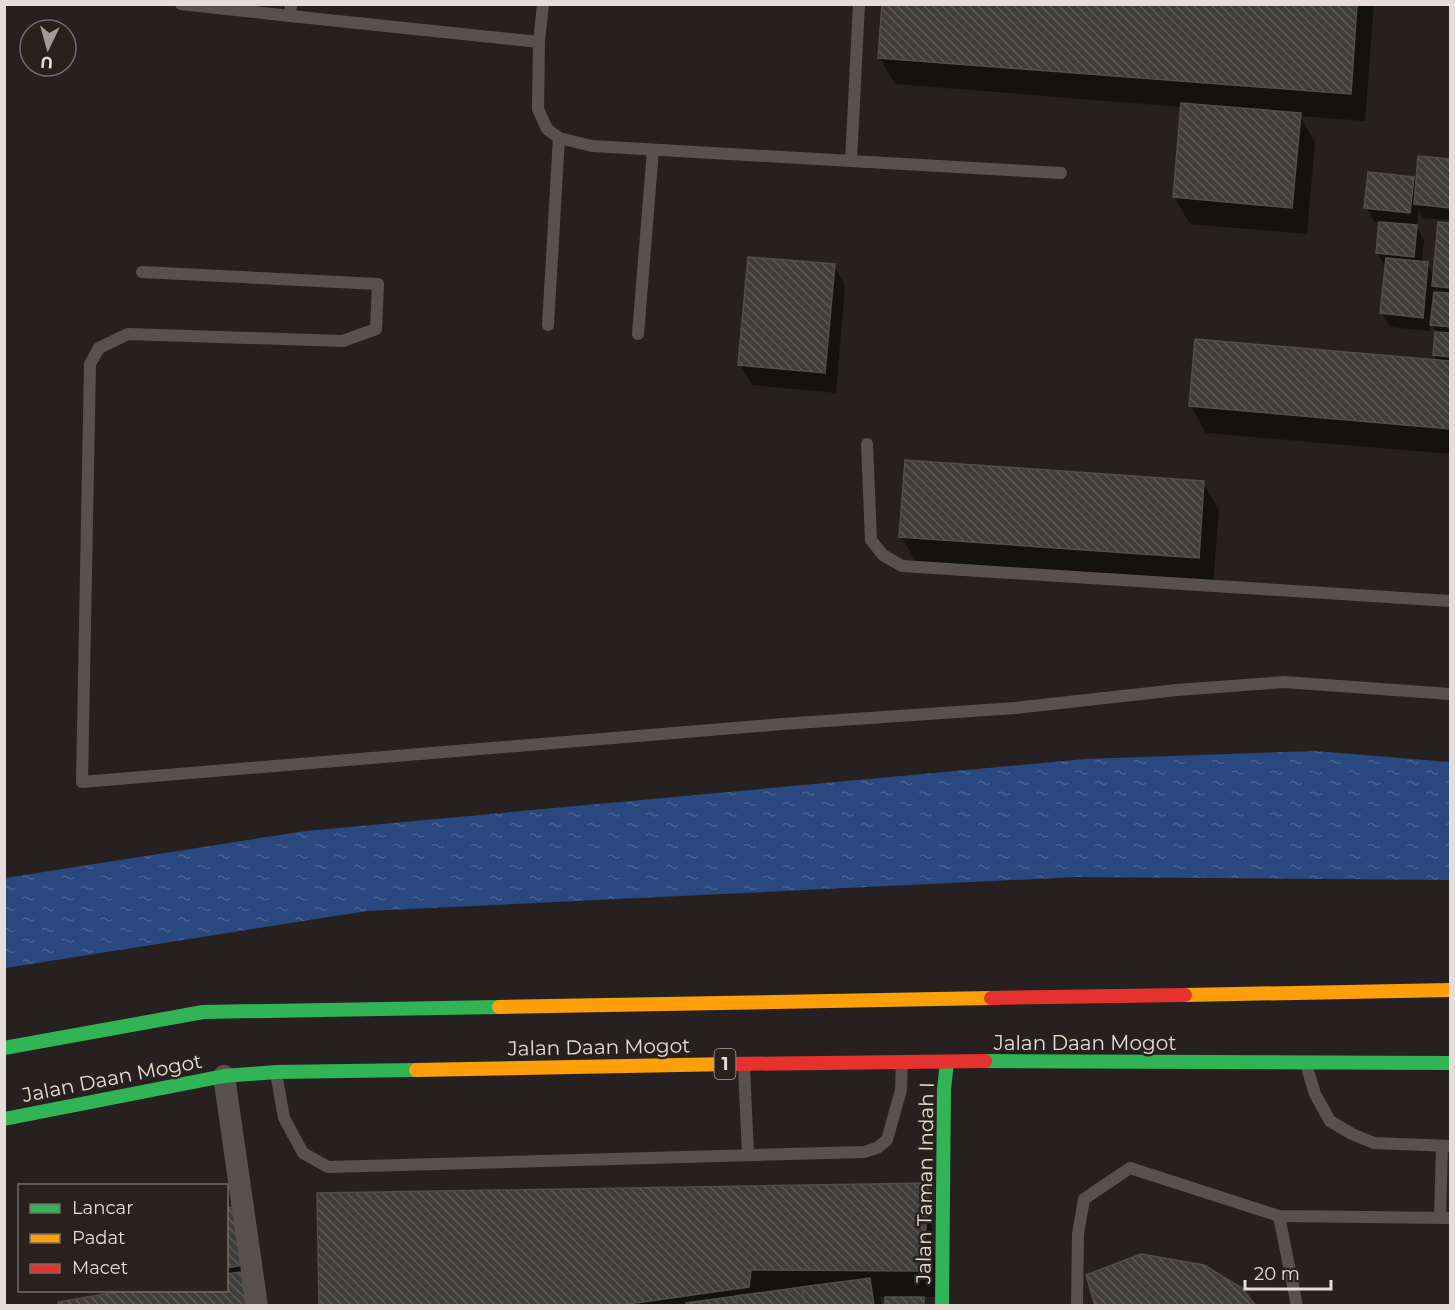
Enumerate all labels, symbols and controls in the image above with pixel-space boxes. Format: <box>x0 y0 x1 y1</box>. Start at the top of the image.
north arrow <box>18 18 78 78</box>
text: U <box>40 52 54 72</box>
street label: Jalan Daan Mogot <box>993 1031 1176 1055</box>
street label: Jalan Daan Mogot <box>506 1033 691 1061</box>
street label: Jalan Daan Mogot <box>19 1049 204 1107</box>
road number: 1 <box>714 1049 736 1079</box>
street label: Jalan Taman Indah I <box>911 1082 939 1285</box>
legend <box>18 1184 228 1292</box>
text: Lancar <box>72 1197 133 1219</box>
text: Padat <box>72 1227 125 1249</box>
scale bar <box>1245 1253 1330 1291</box>
text: Macet <box>72 1257 128 1279</box>
text: 20 m <box>1254 1263 1300 1285</box>

